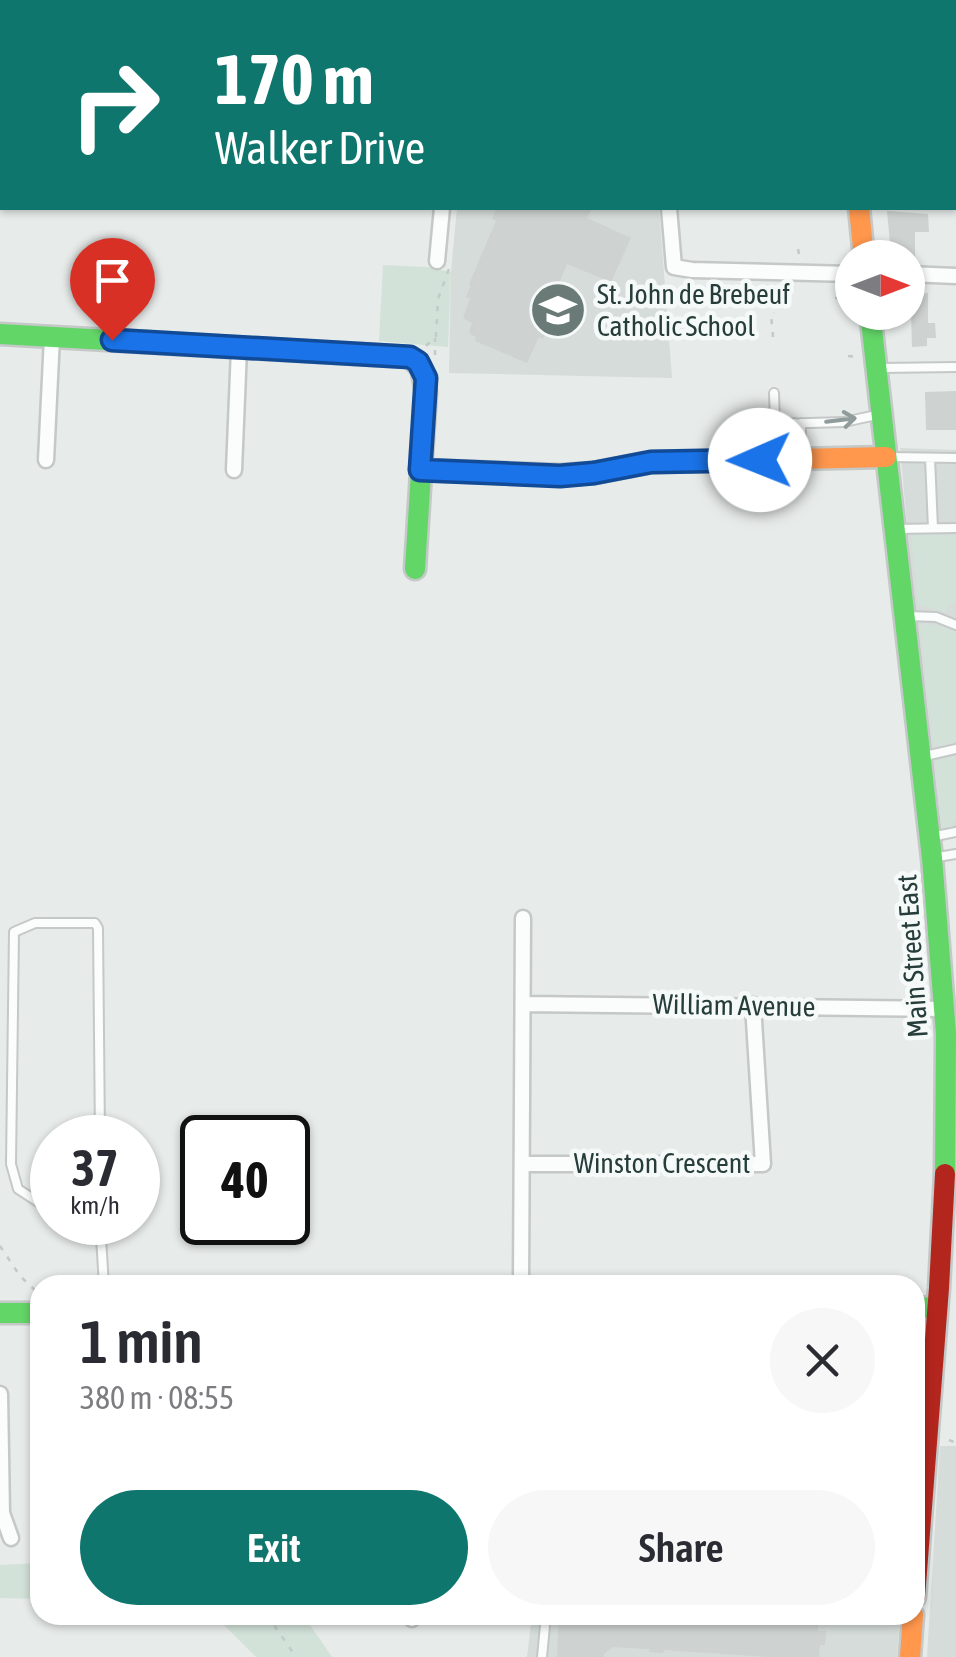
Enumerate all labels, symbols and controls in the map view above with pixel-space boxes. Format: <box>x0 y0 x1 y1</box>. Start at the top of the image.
text: 170 m <box>215 39 374 119</box>
icon: right <box>50 40 180 170</box>
text: Walker Drive <box>215 122 425 174</box>
pin <box>70 238 155 341</box>
north arrow <box>835 240 925 330</box>
map controls <box>835 240 925 330</box>
icon: arrive <box>85 253 140 308</box>
place label: St. John de Brebeuf Catholic School <box>597 278 790 342</box>
school or university icon: St. John de Brebeuf Catholic School <box>528 280 588 340</box>
position arrow <box>708 408 812 512</box>
one-way arrow <box>825 410 857 429</box>
street label: Main Street East <box>890 873 934 1039</box>
street label: William Avenue <box>652 988 816 1022</box>
speed limit sign: 40 <box>180 1115 310 1245</box>
text: 37 <box>71 1139 118 1197</box>
street label: Winston Crescent <box>574 1147 750 1179</box>
text: km/h <box>70 1191 120 1219</box>
text: 1 min <box>80 1307 203 1376</box>
button: close <box>770 1308 875 1413</box>
text: 380 m · 08:55 <box>80 1379 234 1416</box>
button: Exit <box>80 1490 468 1605</box>
button: Share <box>488 1490 875 1605</box>

